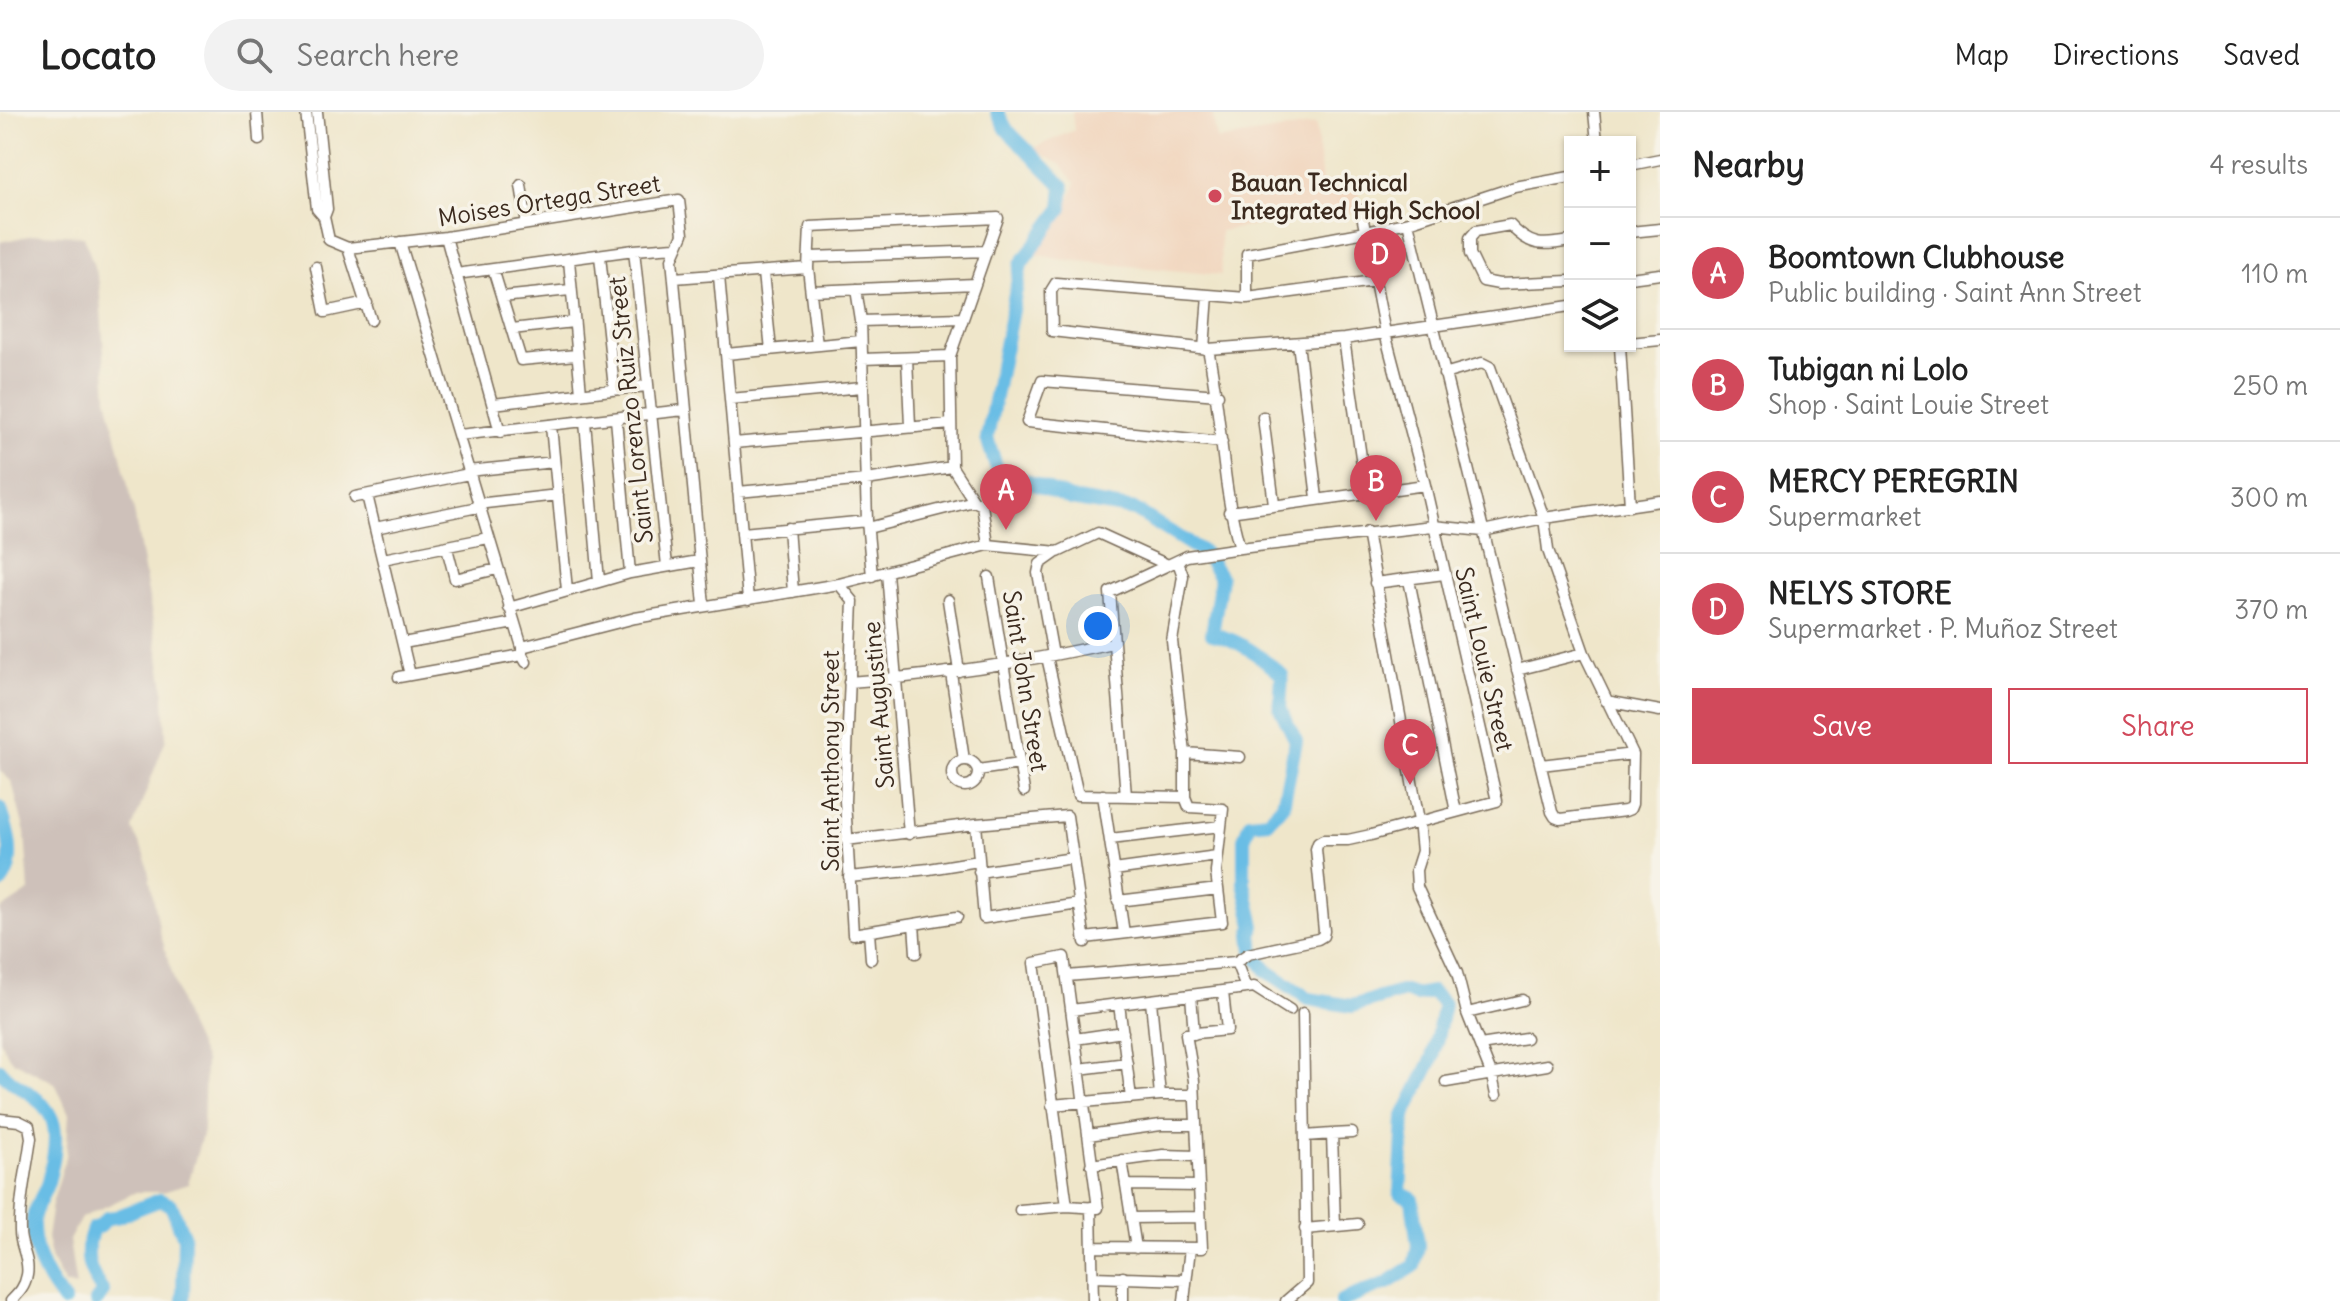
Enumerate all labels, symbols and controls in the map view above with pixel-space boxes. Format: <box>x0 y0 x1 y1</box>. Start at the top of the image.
search box <box>204 19 764 91</box>
text: Locato <box>40 32 156 79</box>
icon: search <box>232 33 276 77</box>
text: Search here <box>296 36 459 74</box>
text: Map <box>1954 37 2009 73</box>
text: Directions <box>2053 37 2179 73</box>
text: Saved <box>2223 37 2300 73</box>
map controls <box>1564 136 1636 352</box>
button: + <box>1564 136 1636 208</box>
text: Nearby <box>1692 143 1805 186</box>
text: 4 results <box>2210 148 2308 181</box>
place label: Bauan Technical Integrated High School <box>1231 167 1480 225</box>
street label: Moises Ortega Street <box>436 168 662 232</box>
marker: Bauan Technical Integrated High School <box>1206 187 1224 205</box>
button: − <box>1564 208 1636 280</box>
pin: D <box>1354 228 1406 294</box>
text: Boomtown Clubhouse <box>1768 238 2065 276</box>
text: A <box>1710 257 1726 290</box>
text: 110 m <box>2241 257 2308 290</box>
street label: Saint Lorenzo Ruiz Street <box>601 275 659 545</box>
text: Public building · Saint Ann Street <box>1768 276 2142 309</box>
button: layers <box>1564 280 1636 352</box>
text: Tubigan ni Lolo <box>1768 350 1968 388</box>
text: B <box>1709 369 1727 402</box>
text: 250 m <box>2233 369 2308 402</box>
text: Shop · Saint Louie Street <box>1768 388 2049 421</box>
pin: B <box>1350 455 1402 521</box>
text: MERCY PEREGRIN <box>1768 462 2019 500</box>
pin: A <box>980 464 1032 530</box>
text: C <box>1709 481 1727 514</box>
text: 300 m <box>2230 481 2308 514</box>
text: Supermarket <box>1768 500 1921 533</box>
street label: Saint Louie Street <box>1449 564 1521 754</box>
text: NELYS STORE <box>1768 574 1952 612</box>
street label: Saint John Street <box>997 588 1055 774</box>
text: D <box>1709 593 1727 626</box>
text: 370 m <box>2234 593 2308 626</box>
your location <box>1078 606 1118 646</box>
text: Supermarket · P. Muñoz Street <box>1768 612 2118 645</box>
street label: Saint Augustine <box>856 620 900 790</box>
street label: Saint Anthony Street <box>815 650 845 872</box>
button: Save <box>1692 688 1992 764</box>
button: Share <box>2008 688 2308 764</box>
pin: C <box>1384 719 1436 785</box>

